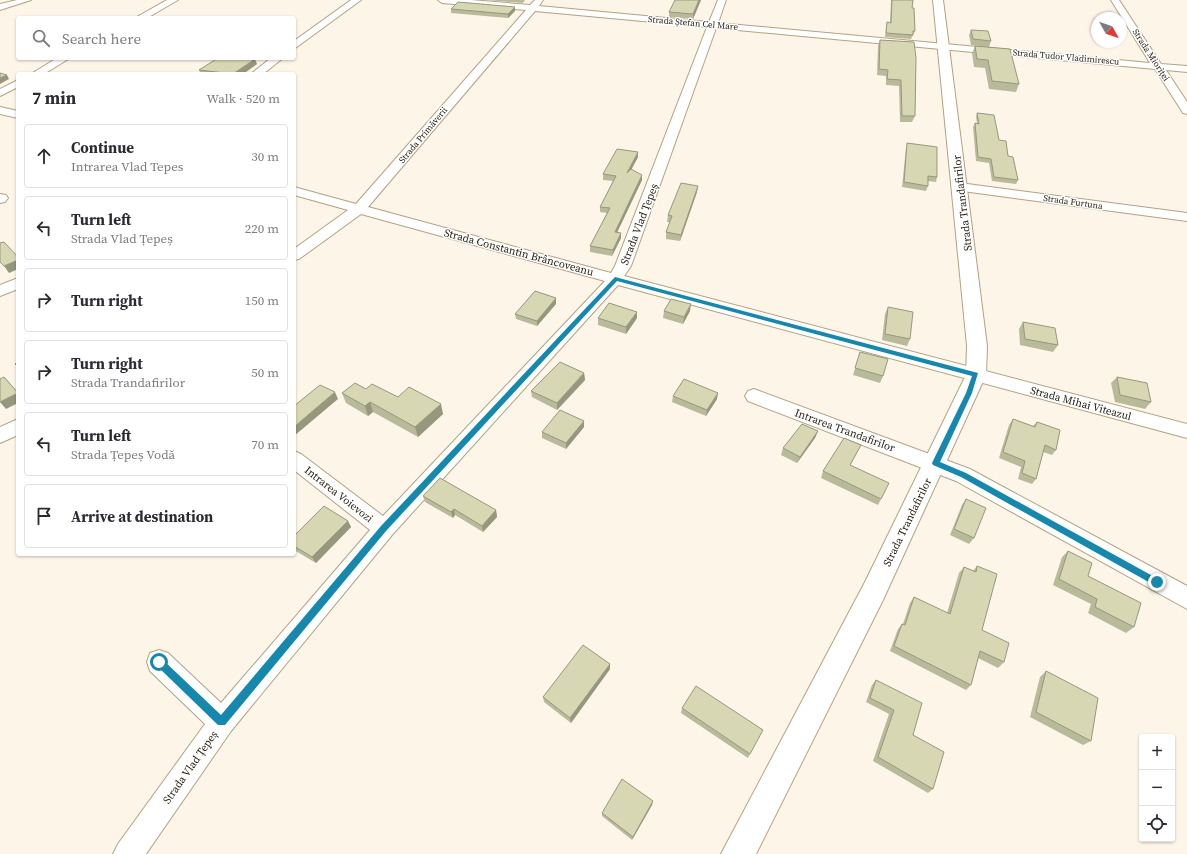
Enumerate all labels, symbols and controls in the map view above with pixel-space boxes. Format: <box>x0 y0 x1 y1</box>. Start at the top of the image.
north arrow <box>1091 12 1127 48</box>
street label: Strada Ștefan Cel Mare <box>647 13 739 33</box>
search box <box>16 16 296 60</box>
icon: search <box>30 27 52 49</box>
street label: Strada Mioriței <box>1130 27 1173 84</box>
text: Search here <box>62 28 141 49</box>
street label: Strada Tudor Vladimirescu <box>1012 46 1120 68</box>
text: 7 min <box>32 86 76 110</box>
text: Walk · 520 m <box>207 90 280 107</box>
street label: Strada Primăverii <box>396 104 450 166</box>
text: Continue <box>71 137 134 158</box>
icon: ahead <box>33 145 55 167</box>
text: 30 m <box>251 148 279 165</box>
street label: Strada Trandafirilor <box>949 154 976 252</box>
text: Intrarea Vlad Tepes <box>71 158 183 175</box>
street label: Strada Vlad Țepeș <box>617 181 662 267</box>
street label: Strada Furtuna <box>1043 192 1104 212</box>
text: Turn left <box>71 209 131 230</box>
icon: left <box>33 217 55 239</box>
text: 220 m <box>245 220 279 237</box>
street label: Strada Constantin Brâncoveanu <box>442 225 596 280</box>
text: Strada Vlad Țepeș <box>71 230 173 247</box>
icon: right <box>33 289 55 311</box>
text: Turn right <box>71 290 143 311</box>
text: 150 m <box>245 292 279 309</box>
text: Turn right <box>71 353 143 374</box>
icon: right <box>33 361 55 383</box>
text: 50 m <box>251 364 279 381</box>
text: Strada Trandafirilor <box>71 374 185 391</box>
street label: Strada Mihai Viteazul <box>1029 383 1133 424</box>
street label: Intrarea Trandafirilor <box>793 405 897 456</box>
text: Turn left <box>71 425 131 446</box>
icon: left <box>33 433 55 455</box>
text: 70 m <box>251 436 279 453</box>
text: Strada Țepeș Vodă <box>71 446 175 463</box>
street label: Intrarea Voievozi <box>301 463 376 526</box>
street label: Strada Trandafirilor <box>880 475 936 569</box>
icon: arrive <box>33 505 55 527</box>
text: Arrive at destination <box>71 506 213 527</box>
route end <box>1148 573 1166 591</box>
route start <box>150 653 168 671</box>
street label: Strada Vlad Țepeș <box>160 728 221 807</box>
map controls <box>1139 734 1175 842</box>
button: + <box>1139 734 1175 770</box>
button: − <box>1139 770 1175 806</box>
button: locate <box>1139 806 1175 842</box>

